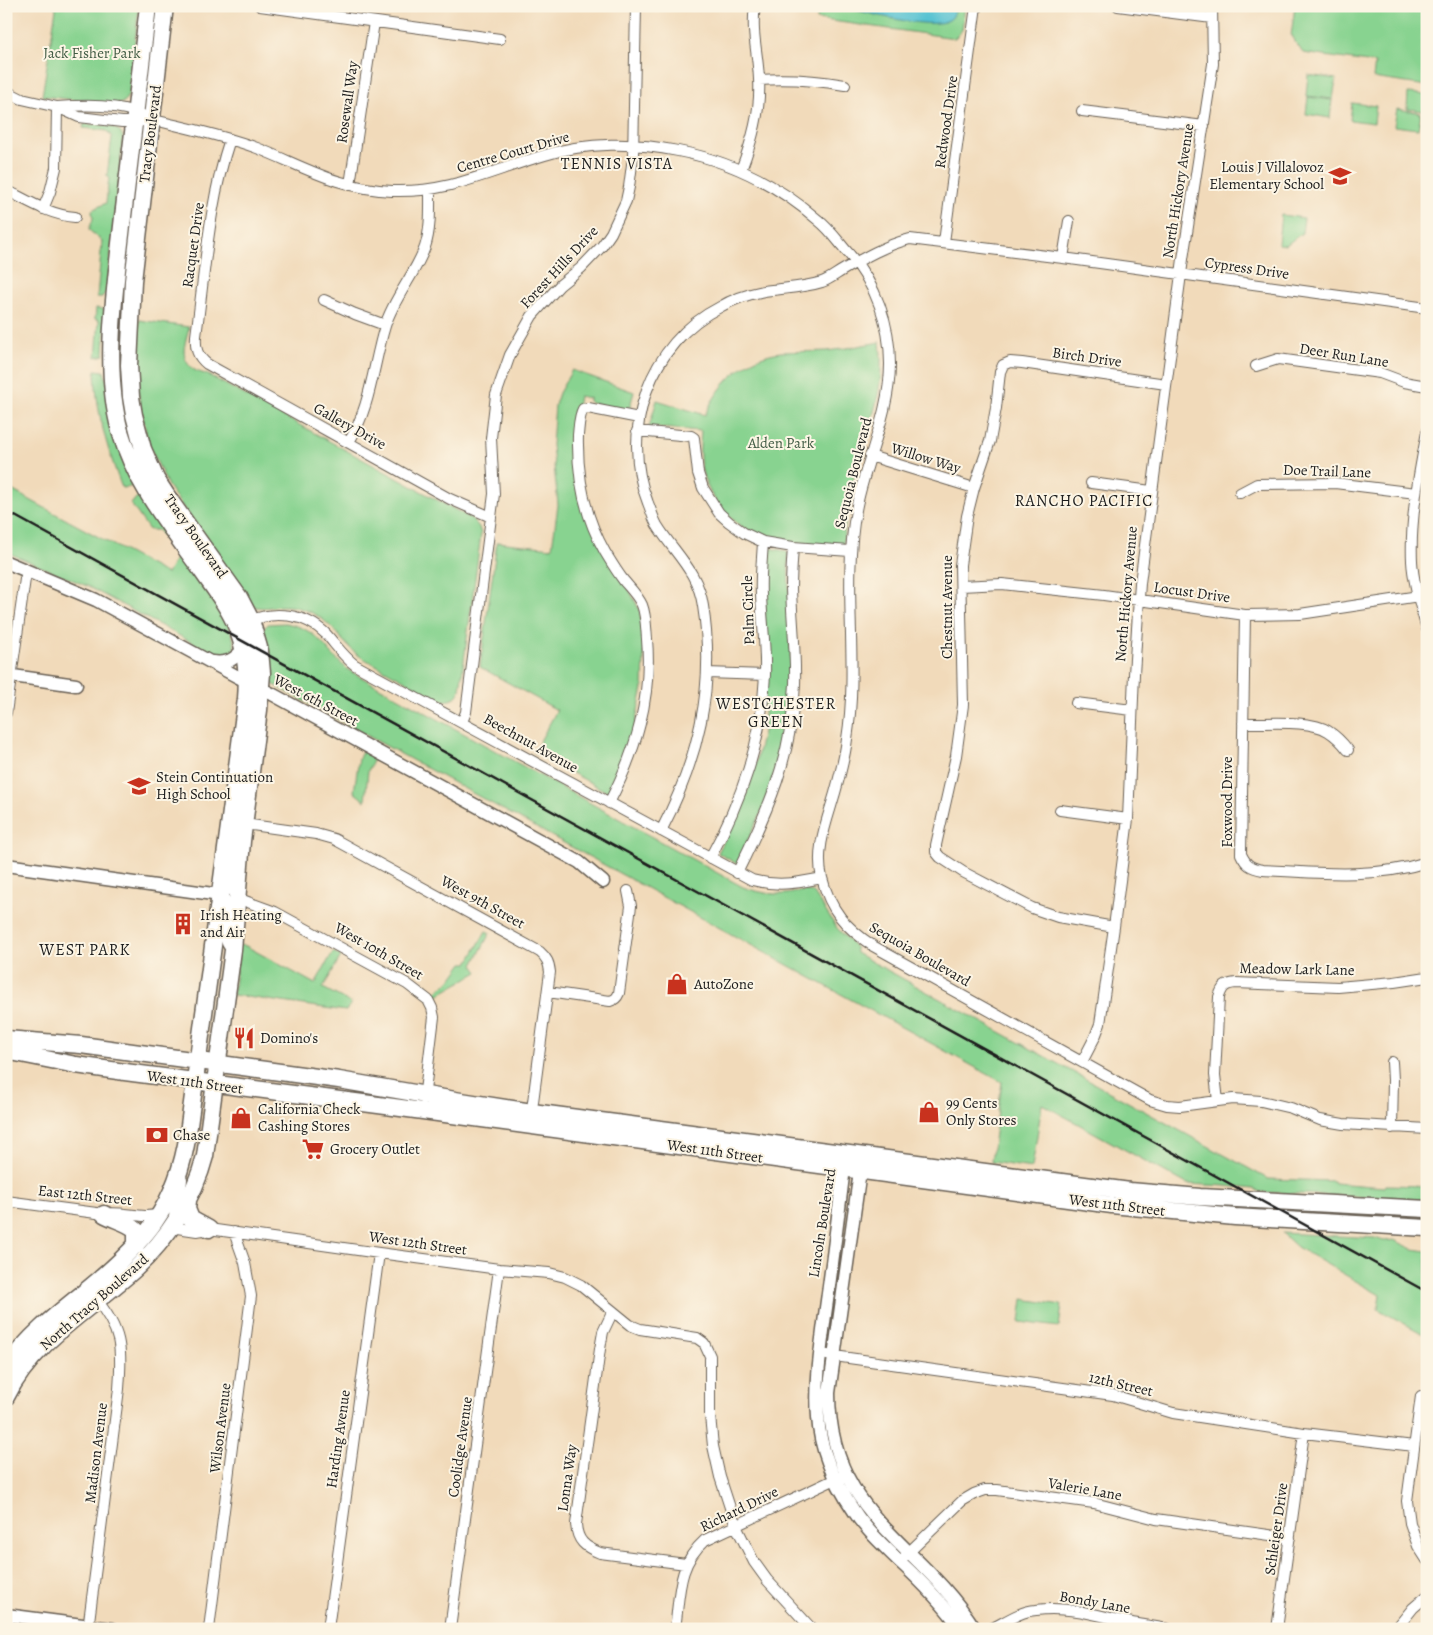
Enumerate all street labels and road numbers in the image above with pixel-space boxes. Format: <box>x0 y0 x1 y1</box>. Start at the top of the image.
street label: Rosewall Way <box>331 59 363 144</box>
street label: Redwood Drive <box>930 74 962 170</box>
street label: Tracy Boulevard <box>134 83 166 184</box>
street label: North Hickory Avenue <box>1157 122 1199 260</box>
street label: Centre Court Drive <box>454 126 572 178</box>
street label: Racquet Drive <box>177 201 209 289</box>
street label: Forest Hills Drive <box>515 221 603 313</box>
street label: Cypress Drive <box>1204 252 1291 284</box>
street label: Deer Run Lane <box>1298 338 1390 372</box>
street label: Birch Drive <box>1051 342 1123 372</box>
street label: Gallery Drive <box>310 398 390 454</box>
street label: Sequoia Boulevard <box>830 414 877 531</box>
street label: Willow Way <box>888 438 964 478</box>
street label: Doe Trail Lane <box>1282 459 1372 483</box>
street label: Tracy Boulevard <box>160 490 233 583</box>
street label: North Hickory Avenue <box>1110 525 1142 663</box>
street label: Chestnut Avenue <box>937 555 957 659</box>
street label: Palm Circle <box>737 575 759 645</box>
street label: Locust Drive <box>1152 577 1232 607</box>
street label: West 6th Street <box>269 669 362 731</box>
street label: Beechnut Avenue <box>480 709 582 777</box>
street label: Foxwood Drive <box>1217 756 1237 848</box>
street label: West 9th Street <box>437 870 529 933</box>
street label: West 10th Street <box>330 917 427 985</box>
street label: Sequoia Boulevard <box>866 917 975 992</box>
street label: Meadow Lark Lane <box>1239 958 1355 980</box>
street label: West 11th Street <box>145 1065 244 1099</box>
street label: West 11th Street <box>665 1134 764 1168</box>
street label: Lincoln Boulevard <box>803 1166 841 1279</box>
street label: East 12th Street <box>37 1180 133 1210</box>
street label: West 11th Street <box>1067 1189 1166 1221</box>
street label: West 12th Street <box>367 1226 468 1260</box>
street label: North Tracy Boulevard <box>35 1249 153 1355</box>
street label: 12th Street <box>1087 1367 1155 1401</box>
street label: Wilson Avenue <box>204 1382 235 1475</box>
street label: Harding Avenue <box>321 1388 355 1490</box>
street label: Coolidge Avenue <box>443 1395 477 1499</box>
street label: Madison Avenue <box>80 1401 112 1504</box>
street label: Lonna Way <box>552 1443 582 1513</box>
street label: Valerie Lane <box>1046 1473 1124 1505</box>
street label: Richard Drive <box>696 1481 782 1537</box>
street label: Schleiger Drive <box>1260 1481 1292 1577</box>
street label: Bondy Lane <box>1058 1586 1132 1618</box>

